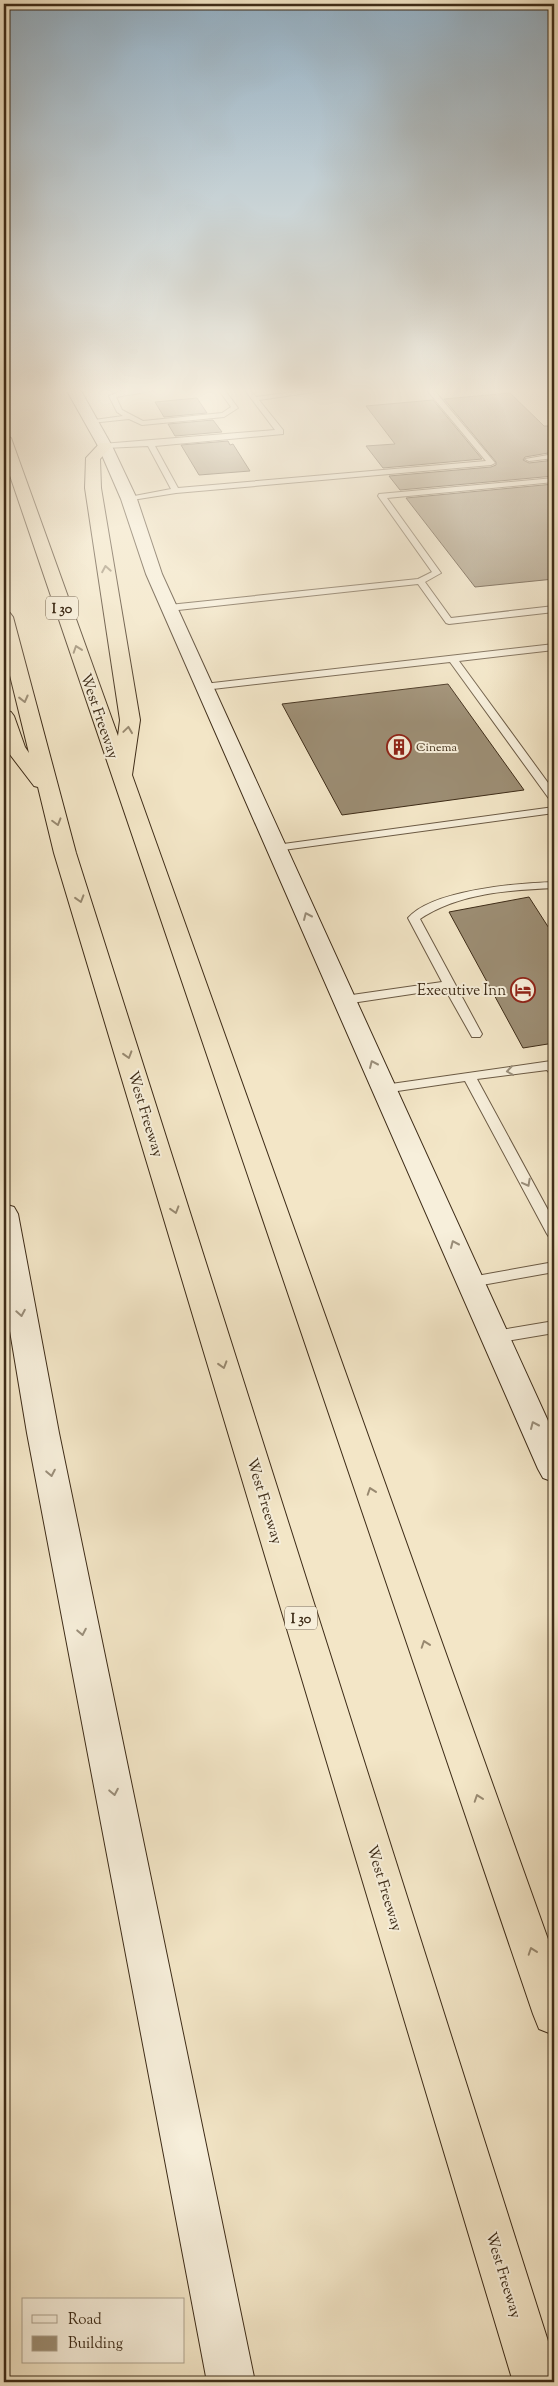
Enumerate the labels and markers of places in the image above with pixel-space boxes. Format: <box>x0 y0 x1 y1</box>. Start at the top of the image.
building icon: Cinema <box>386 734 412 760</box>
place label: Cinema <box>416 739 457 757</box>
hotel icon: Executive Inn <box>510 977 536 1003</box>
place label: Executive Inn <box>417 981 506 1002</box>

